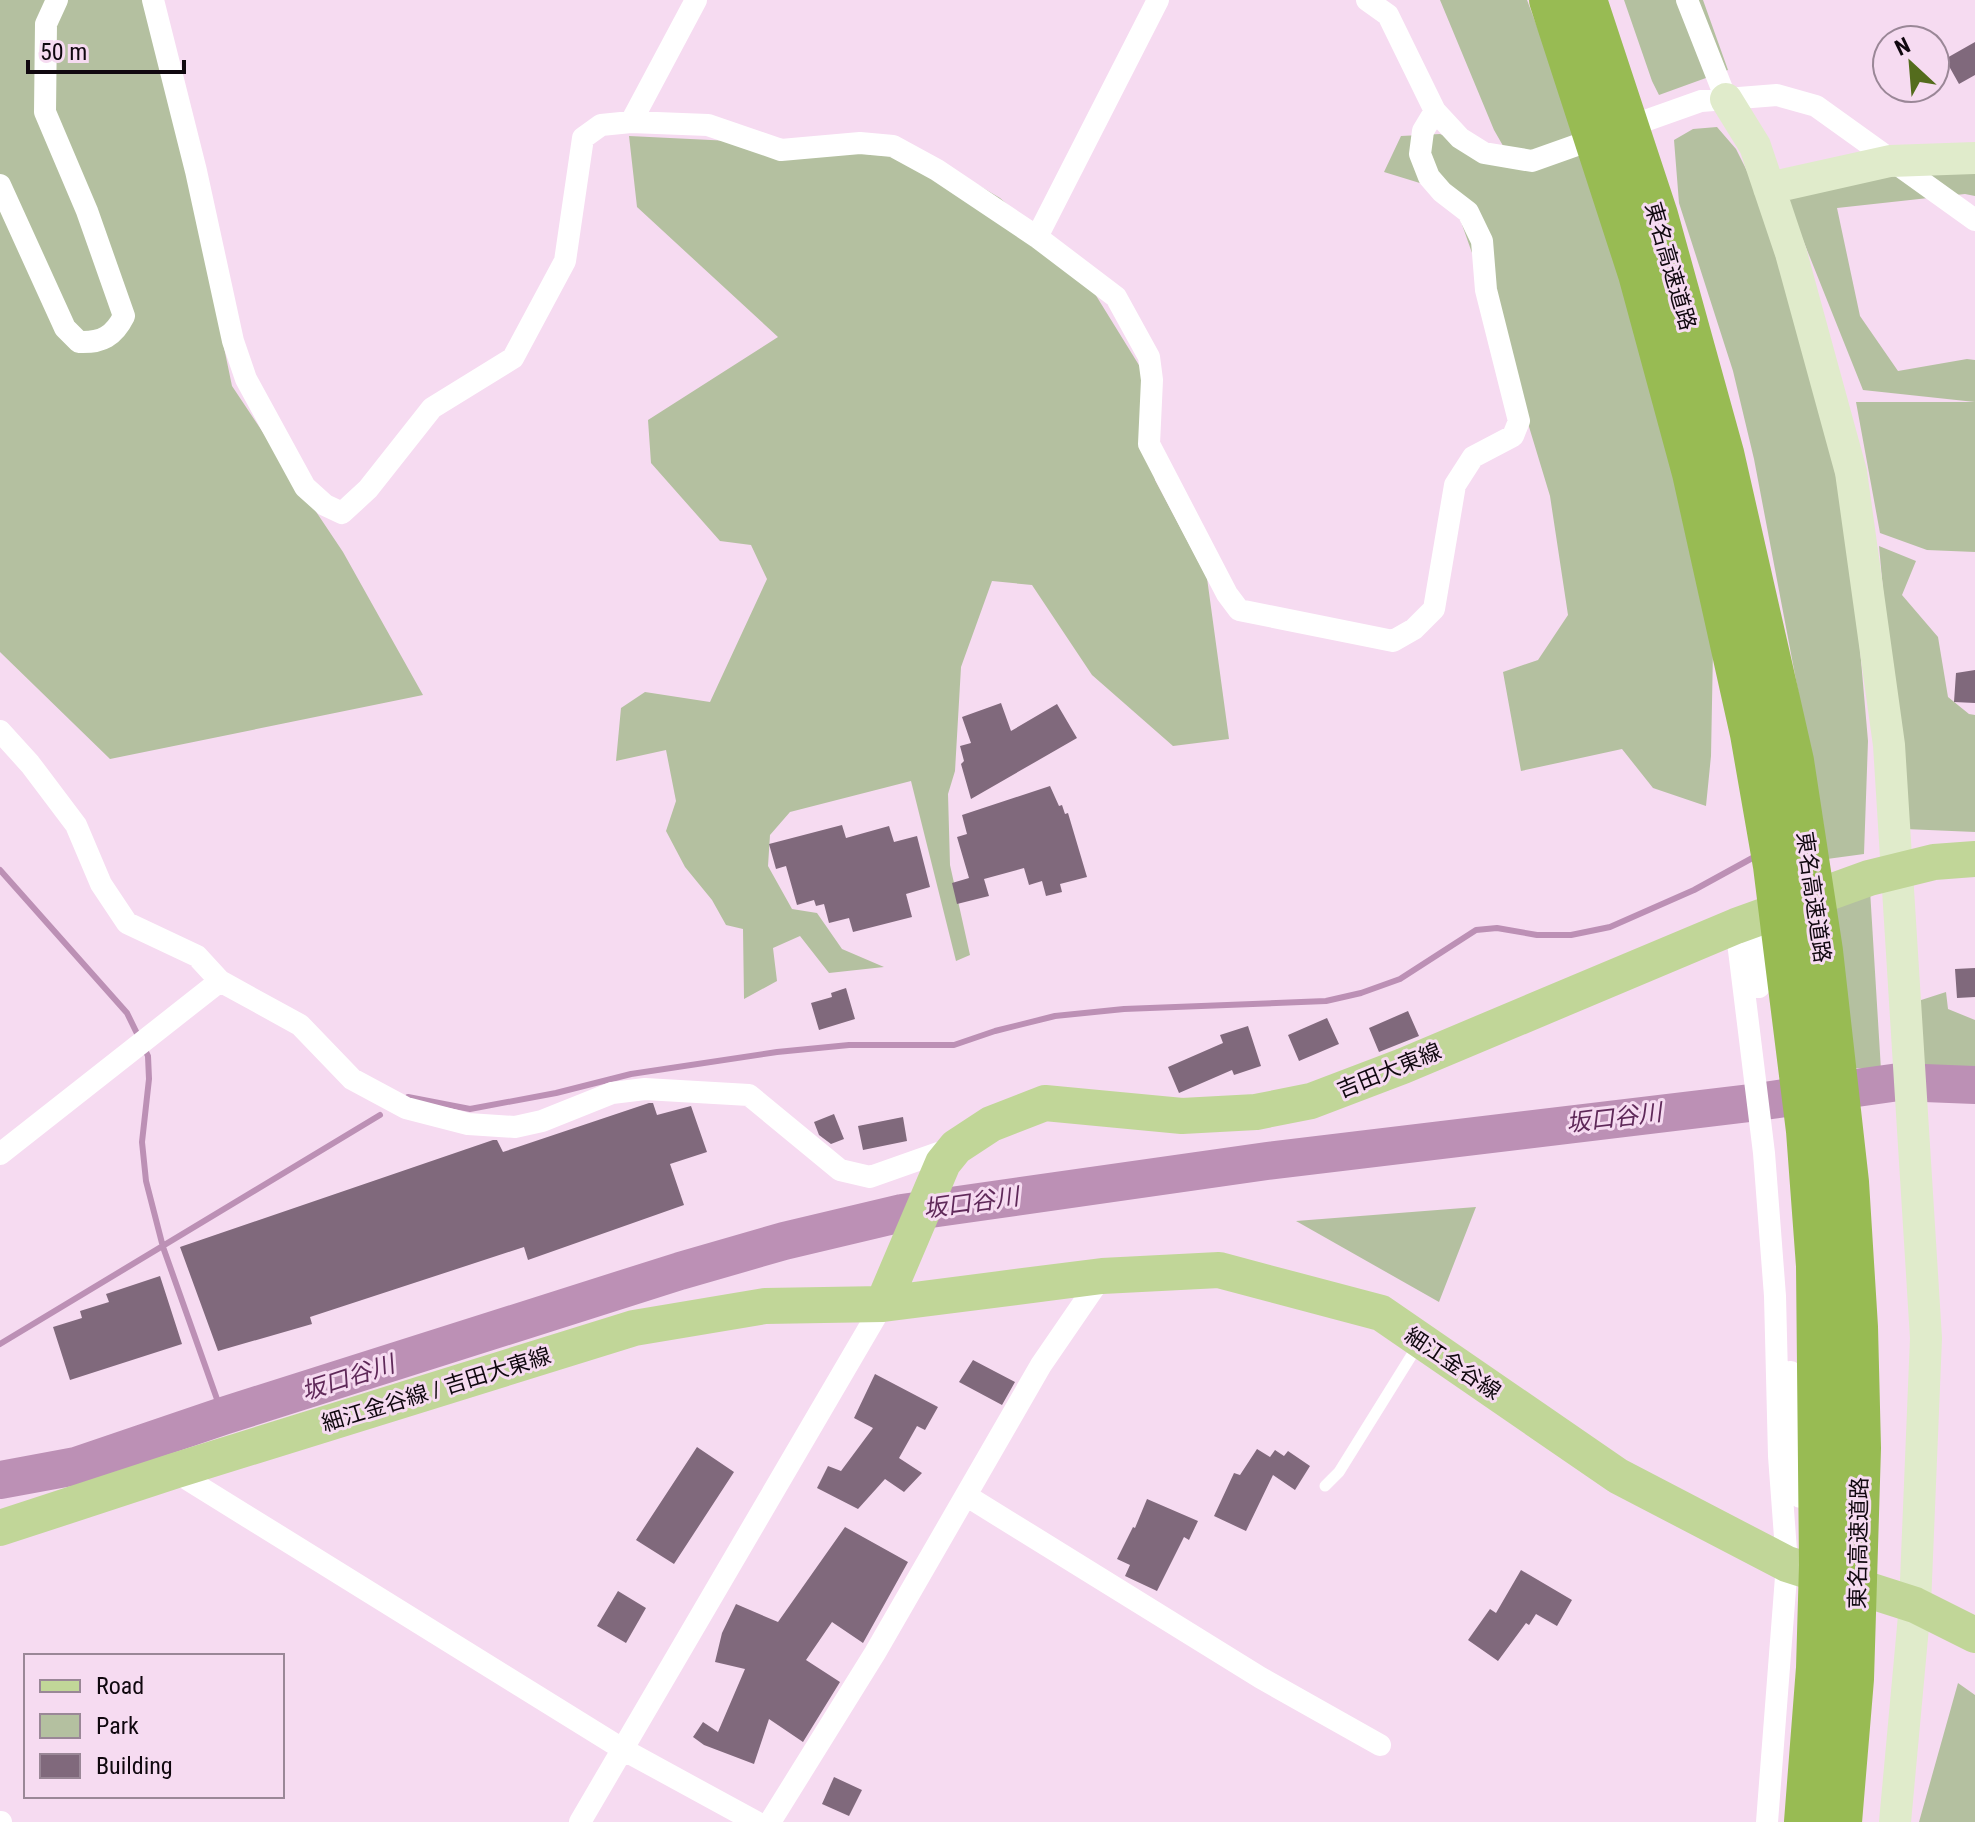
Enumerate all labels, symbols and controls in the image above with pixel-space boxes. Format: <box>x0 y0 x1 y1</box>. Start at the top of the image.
scale bar <box>28 24 184 74</box>
north arrow <box>1871 24 1951 104</box>
text: N <box>1891 32 1914 61</box>
text: 50 m <box>40 38 87 66</box>
street label: 東名高速道路 <box>1640 199 1701 333</box>
street label: 東名高速道路 <box>1792 830 1835 964</box>
street label: 吉田大東線 <box>1334 1038 1445 1103</box>
water label: 坂口谷川 <box>1565 1098 1666 1138</box>
water label: 坂口谷川 <box>922 1182 1023 1224</box>
street label: 細江金谷線 <box>1400 1322 1505 1405</box>
street label: 細江金谷線 / 吉田大東線 <box>319 1343 554 1436</box>
water label: 坂口谷川 <box>298 1349 401 1406</box>
street label: 東名高速道路 <box>1845 1477 1872 1609</box>
legend <box>24 1654 284 1798</box>
text: Road <box>96 1672 144 1700</box>
text: Park <box>96 1712 139 1740</box>
text: Building <box>96 1752 173 1780</box>

